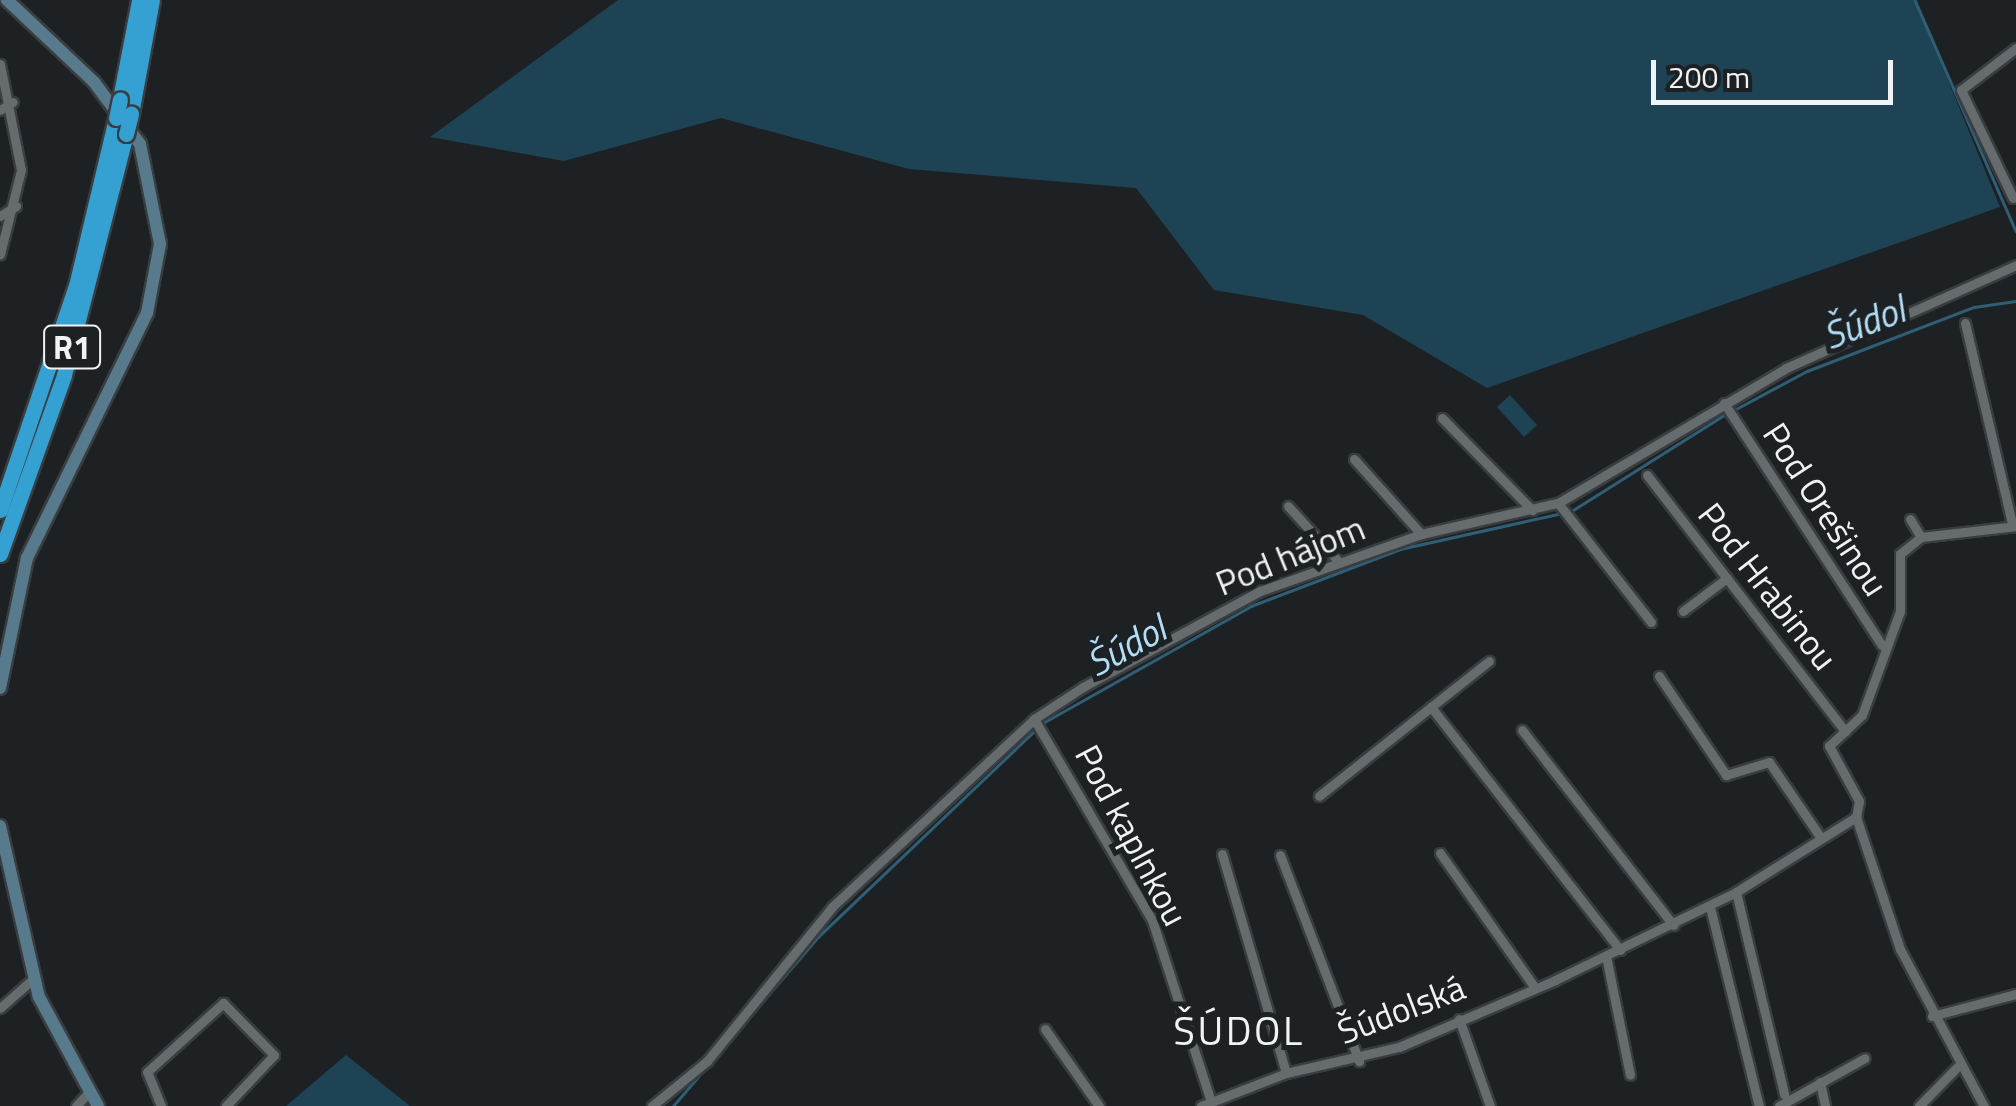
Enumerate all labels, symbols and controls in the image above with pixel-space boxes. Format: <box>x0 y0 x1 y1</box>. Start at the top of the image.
scale bar <box>1656 40 1898 102</box>
text: 200 m <box>1668 54 1750 100</box>
water label: Šúdol <box>1817 287 1911 359</box>
road number: R1 <box>42 320 102 374</box>
street label: Pod Orešinou <box>1755 415 1897 603</box>
street label: Pod Hrabinou <box>1690 494 1846 678</box>
street label: Pod hájom <box>1209 506 1371 604</box>
water label: Šúdol <box>1078 606 1174 686</box>
street label: Pod kaplnkou <box>1067 738 1197 932</box>
street label: Šúdolská <box>1331 966 1471 1052</box>
district label: ŠÚDOL <box>1173 1007 1305 1055</box>

